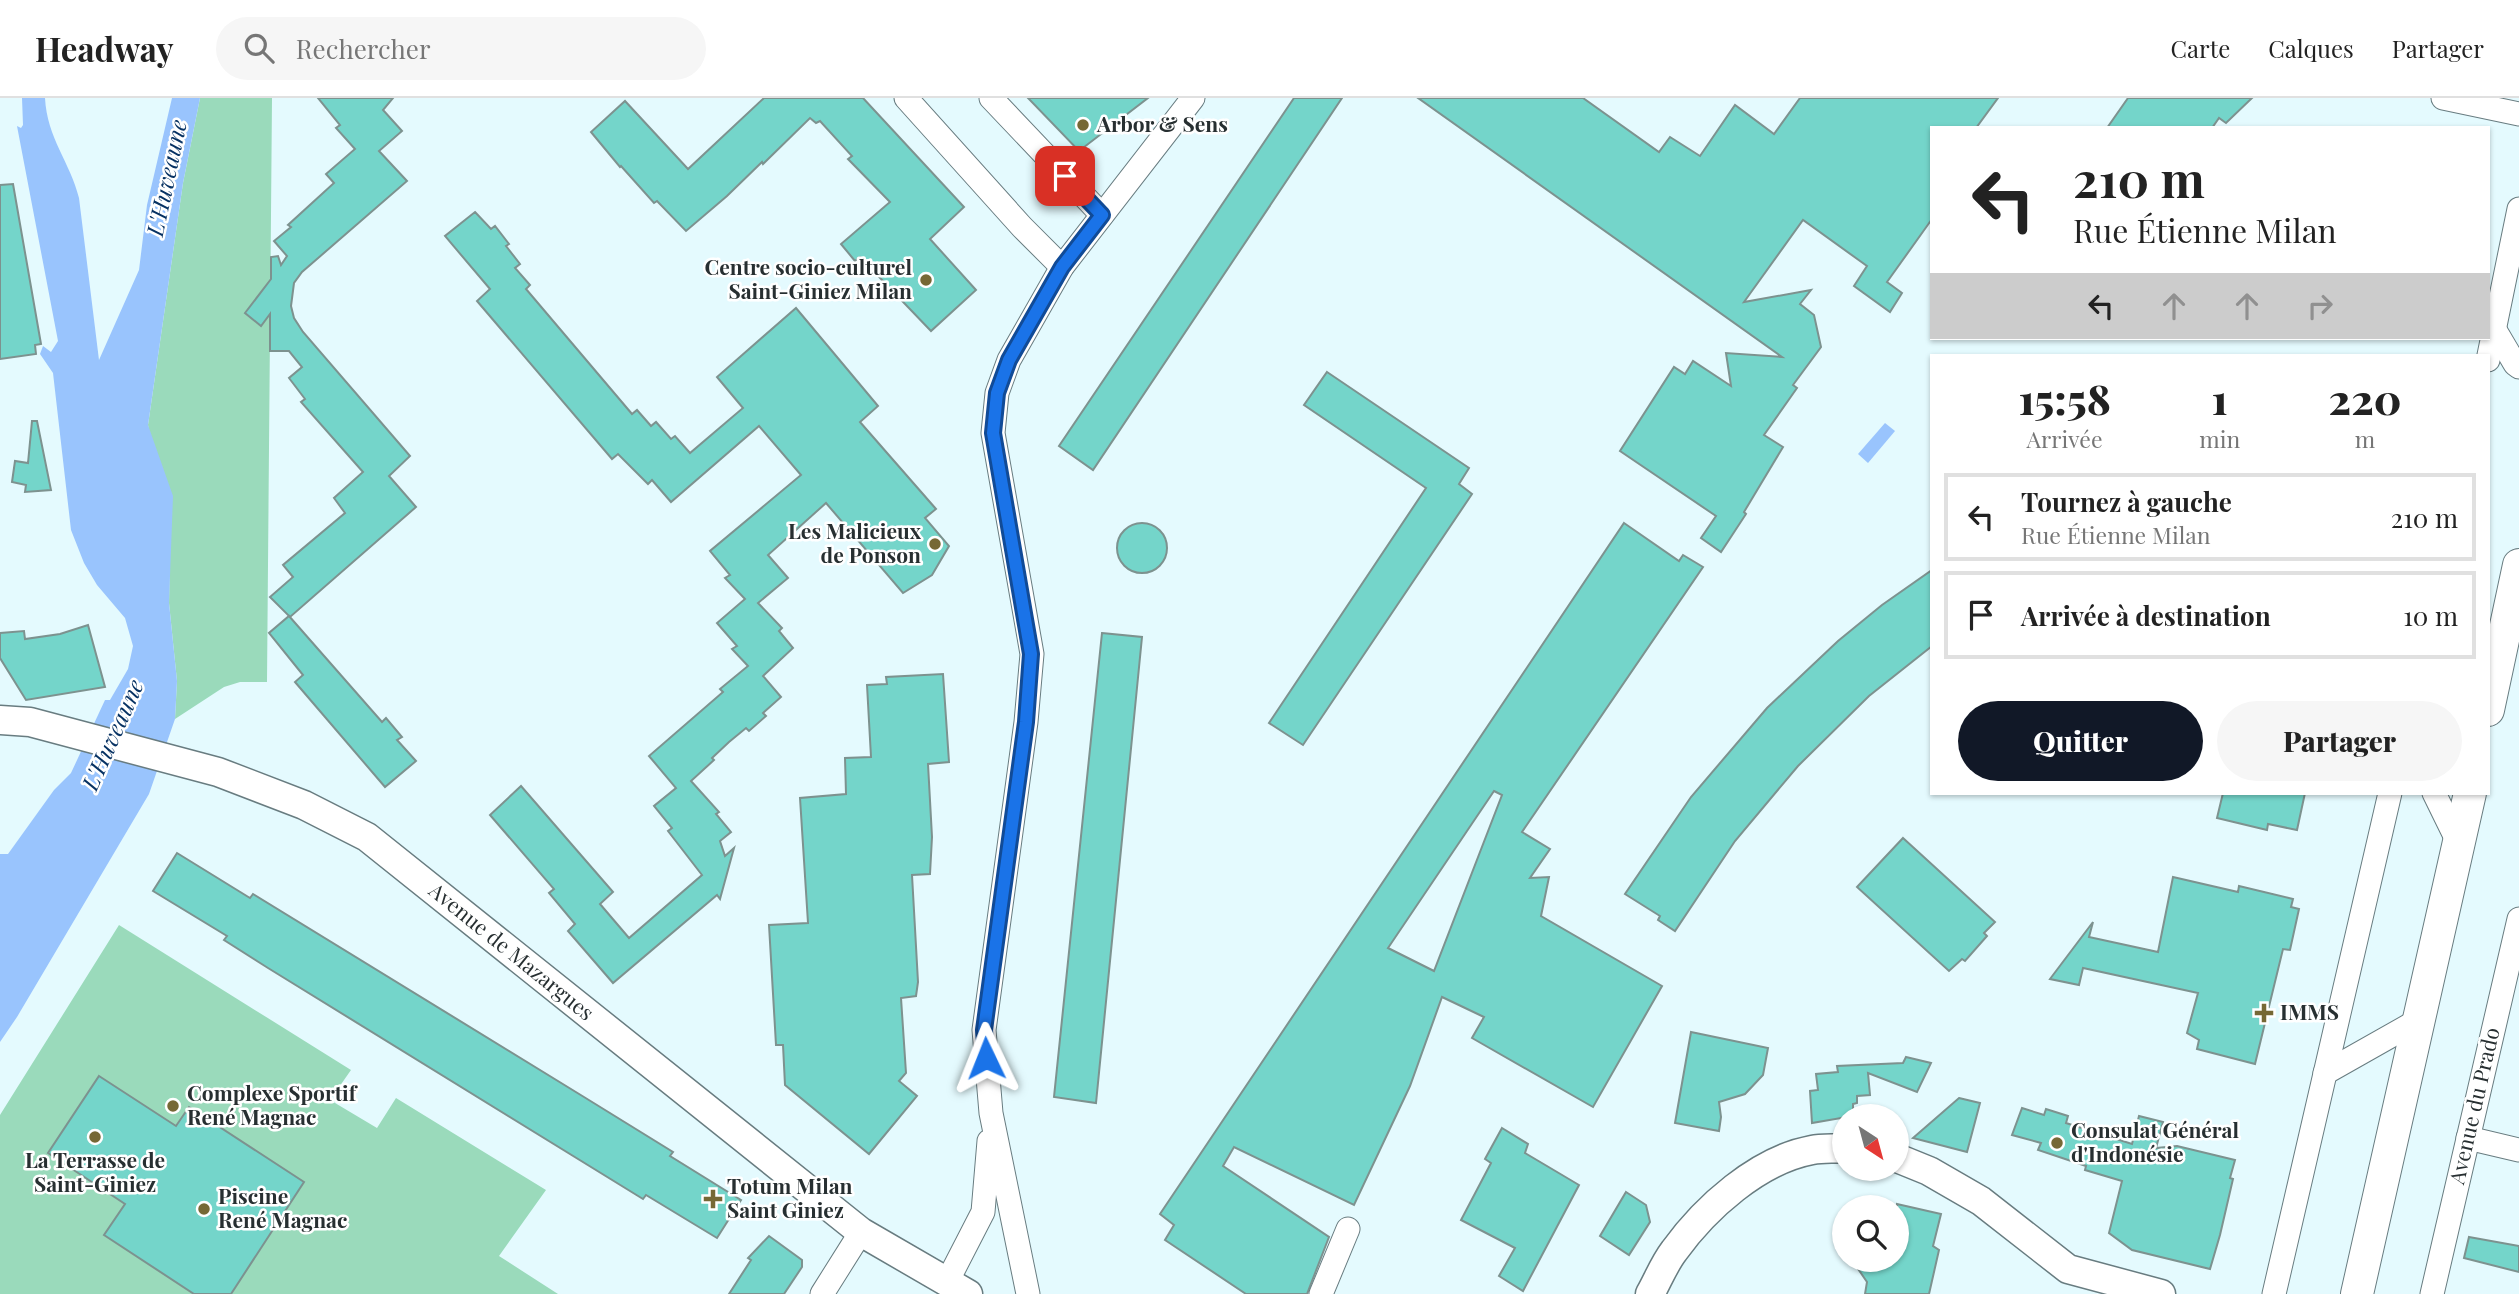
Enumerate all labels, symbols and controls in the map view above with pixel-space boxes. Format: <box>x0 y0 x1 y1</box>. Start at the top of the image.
search box <box>216 17 706 80</box>
text: Headway <box>35 26 174 70</box>
icon: search <box>240 29 278 67</box>
text: Rechercher <box>296 31 431 66</box>
text: Carte <box>2171 32 2230 64</box>
text: Calques <box>2268 32 2354 64</box>
text: Partager <box>2392 32 2484 64</box>
place label: Arbor & Sens <box>1096 109 1228 137</box>
water label: L'Huveaune <box>138 116 193 240</box>
marker: Arbor & Sens <box>1075 117 1091 133</box>
text: 210 m <box>2073 145 2205 210</box>
pin <box>1035 146 1095 206</box>
icon: left <box>1958 154 2049 245</box>
icon: arrive <box>1046 157 1084 195</box>
text: Rue Étienne Milan <box>2073 208 2337 251</box>
place label: Centre socio-culturel Saint-Giniez Milan <box>704 252 912 304</box>
marker: Centre socio-culturel Saint-Giniez Milan <box>918 272 934 288</box>
icon: left <box>2082 287 2120 325</box>
icon: ahead <box>2155 287 2193 325</box>
icon: ahead <box>2228 287 2266 325</box>
icon: right <box>2301 287 2339 325</box>
text: 15:58 <box>2018 370 2111 426</box>
text: 1 <box>2212 370 2228 426</box>
text: 220 <box>2329 370 2402 426</box>
text: Arrivée <box>2027 423 2103 454</box>
text: min <box>2199 423 2240 454</box>
text: m <box>2355 423 2375 454</box>
text: Tournez à gauche <box>2021 484 2232 519</box>
icon: left <box>1962 498 2000 536</box>
text: 210 m <box>2391 500 2458 535</box>
place label: Les Malicieux de Ponson <box>788 516 922 568</box>
text: Rue Étienne Milan <box>2021 519 2211 550</box>
marker: Les Malicieux de Ponson <box>927 536 943 552</box>
icon: arrive <box>1962 596 2000 634</box>
text: Arrivée à destination <box>2021 598 2271 633</box>
text: 10 m <box>2403 598 2458 633</box>
water label: L'Huveaune <box>73 674 150 796</box>
button: Quitter <box>1958 701 2203 781</box>
button: Partager <box>2217 701 2462 781</box>
street label: Avenue de Mazargues <box>423 875 600 1026</box>
place label: IMMS <box>2280 997 2339 1025</box>
marker: IMMS <box>2254 1003 2274 1023</box>
position arrow <box>949 1021 1023 1095</box>
street label: Avenue du Prado <box>2441 1024 2505 1188</box>
place label: Complexe Sportif René Magnac <box>187 1078 359 1130</box>
marker: Complexe Sportif René Magnac <box>165 1098 181 1114</box>
north arrow <box>1832 1104 1909 1181</box>
map controls <box>1832 1104 1909 1272</box>
place label: Consulat Général d'Indonésie <box>2071 1115 2239 1167</box>
marker: La Terrasse de Saint-Giniez <box>87 1129 103 1145</box>
marker: Consulat Général d'Indonésie <box>2049 1135 2065 1151</box>
place label: La Terrasse de Saint-Giniez <box>25 1145 165 1197</box>
place label: Totum Milan Saint Giniez <box>727 1171 853 1223</box>
place label: Piscine René Magnac <box>218 1181 347 1233</box>
marker: Totum Milan Saint Giniez <box>705 1191 721 1207</box>
button: search <box>1832 1195 1909 1272</box>
marker: Piscine René Magnac <box>196 1201 212 1217</box>

